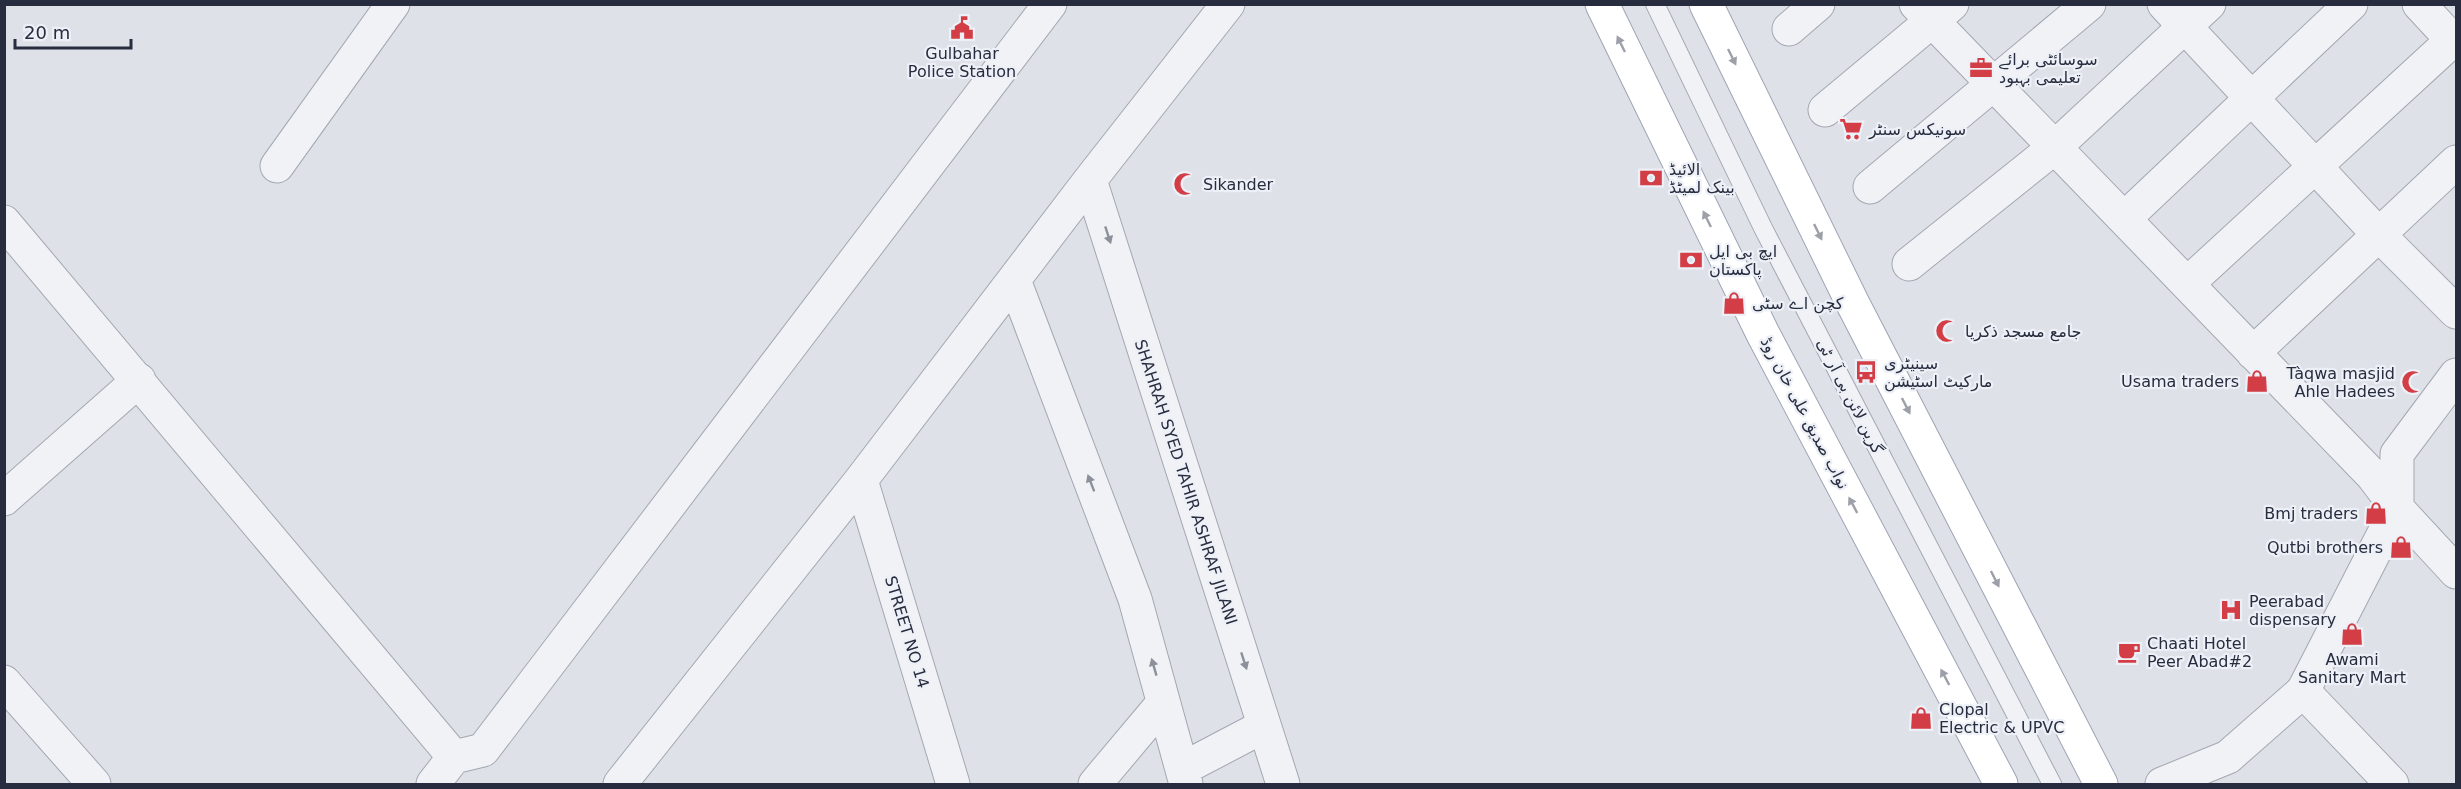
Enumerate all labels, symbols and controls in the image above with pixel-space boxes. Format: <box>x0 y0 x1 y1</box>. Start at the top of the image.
scale bar <box>15 12 130 50</box>
public building icon: Gulbahar Police Station <box>949 15 975 41</box>
text: 20 m <box>24 22 70 43</box>
one-way arrow <box>1616 36 1626 53</box>
place label: Gulbahar Police Station <box>908 44 1016 81</box>
one-way arrow <box>1727 48 1737 66</box>
place label: سوسائٹی برائے تعلیمی بہبود <box>1999 50 2098 88</box>
office icon: سوسائٹی برائے تعلیمی بہبود <box>1968 55 1994 81</box>
supermarket icon: سونیکس سنٹر <box>1838 116 1864 142</box>
place label: سونیکس سنٹر <box>1868 120 1966 140</box>
place label: الائیڈ بینک لمیٹڈ <box>1669 160 1735 197</box>
bank icon: الائیڈ بینک لمیٹڈ <box>1638 165 1664 191</box>
mosque icon: Sikander <box>1172 171 1198 197</box>
place label: Sikander <box>1203 175 1274 194</box>
one-way arrow <box>1702 211 1712 228</box>
one-way arrow <box>1813 224 1823 241</box>
one-way arrow <box>1103 226 1113 244</box>
place label: ایچ بی ایل پاکستان <box>1709 242 1777 280</box>
bank icon: ایچ بی ایل پاکستان <box>1678 247 1704 273</box>
shop icon: کچن اے سٹی <box>1721 290 1747 316</box>
place label: کچن اے سٹی <box>1752 294 1844 314</box>
mosque icon: جامع مسجد ذکریا <box>1934 318 1960 344</box>
place label: جامع مسجد ذکریا <box>1965 322 2082 342</box>
street label: نواب صدیق علی خان روڈ <box>1756 334 1853 493</box>
street label: گرین لائن بی آر ٹی <box>1812 335 1887 458</box>
street label: SHAHRAH SYED TAHIR ASHRAF JILANI <box>1131 337 1241 627</box>
place label: سینیٹری مارکیٹ اسٹیشن <box>1884 354 1992 392</box>
bus stop icon: سینیٹری مارکیٹ اسٹیشن <box>1853 359 1879 385</box>
place label: Tàqwa masjid Ahle Hadees <box>2285 364 2395 401</box>
shop icon: Usama traders <box>2244 368 2270 394</box>
mosque icon: Tàqwa masjid Ahle Hadees <box>2400 369 2426 395</box>
place label: Usama traders <box>2121 372 2239 391</box>
one-way arrow <box>1901 398 1911 415</box>
one-way arrow <box>1085 474 1095 492</box>
one-way arrow <box>1849 496 1858 513</box>
shop icon: Bmj traders <box>2363 500 2389 526</box>
place label: Bmj traders <box>2264 504 2358 523</box>
shop icon: Qutbi brothers <box>2388 534 2414 560</box>
place label: Qutbi brothers <box>2267 538 2383 557</box>
one-way arrow <box>1990 571 2000 588</box>
street label: STREET NO 14 <box>881 574 933 690</box>
place label: Peerabad dispensary <box>2249 592 2336 629</box>
hospital icon: Peerabad dispensary <box>2218 597 2244 623</box>
shop icon: Awami Sanitary Mart <box>2339 621 2365 647</box>
place label: Chaati Hotel Peer Abad#2 <box>2147 634 2252 671</box>
cafe icon: Chaati Hotel Peer Abad#2 <box>2116 639 2142 665</box>
place label: Awami Sanitary Mart <box>2298 650 2406 687</box>
one-way arrow <box>1239 652 1249 670</box>
one-way arrow <box>1148 658 1158 676</box>
one-way arrow <box>1940 668 1950 685</box>
place label: Clopal Electric & UPVC <box>1939 700 2064 737</box>
shop icon: Clopal Electric & UPVC <box>1908 705 1934 731</box>

